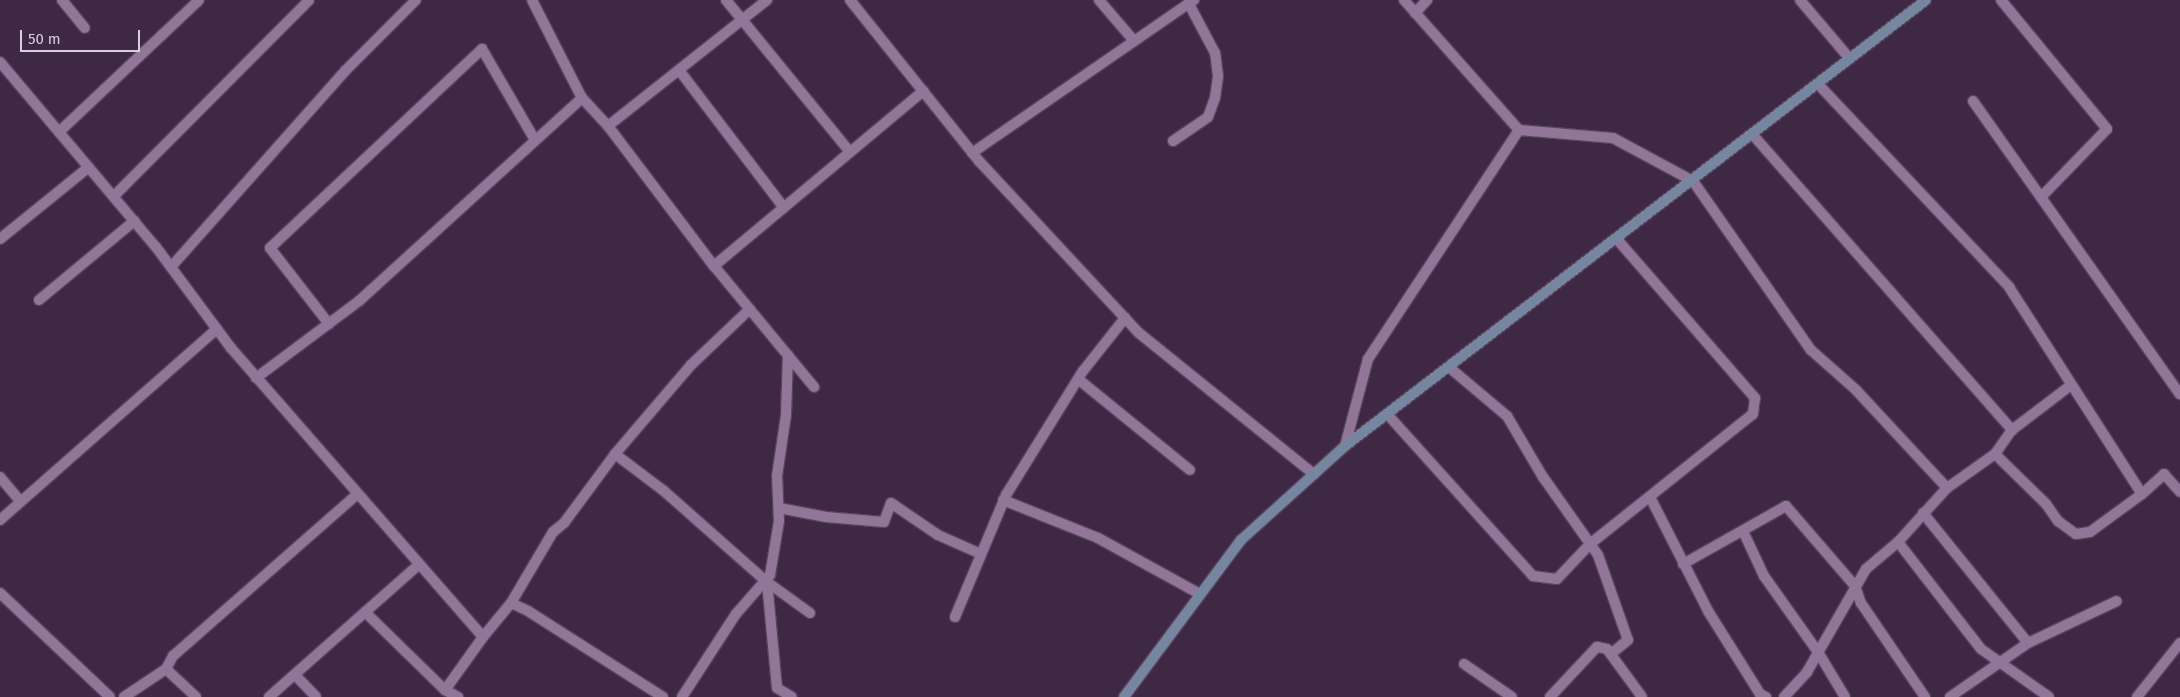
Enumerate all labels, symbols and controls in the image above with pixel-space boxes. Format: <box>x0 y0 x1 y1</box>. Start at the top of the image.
scale bar <box>22 20 142 52</box>
text: 50 m <box>28 30 61 48</box>

